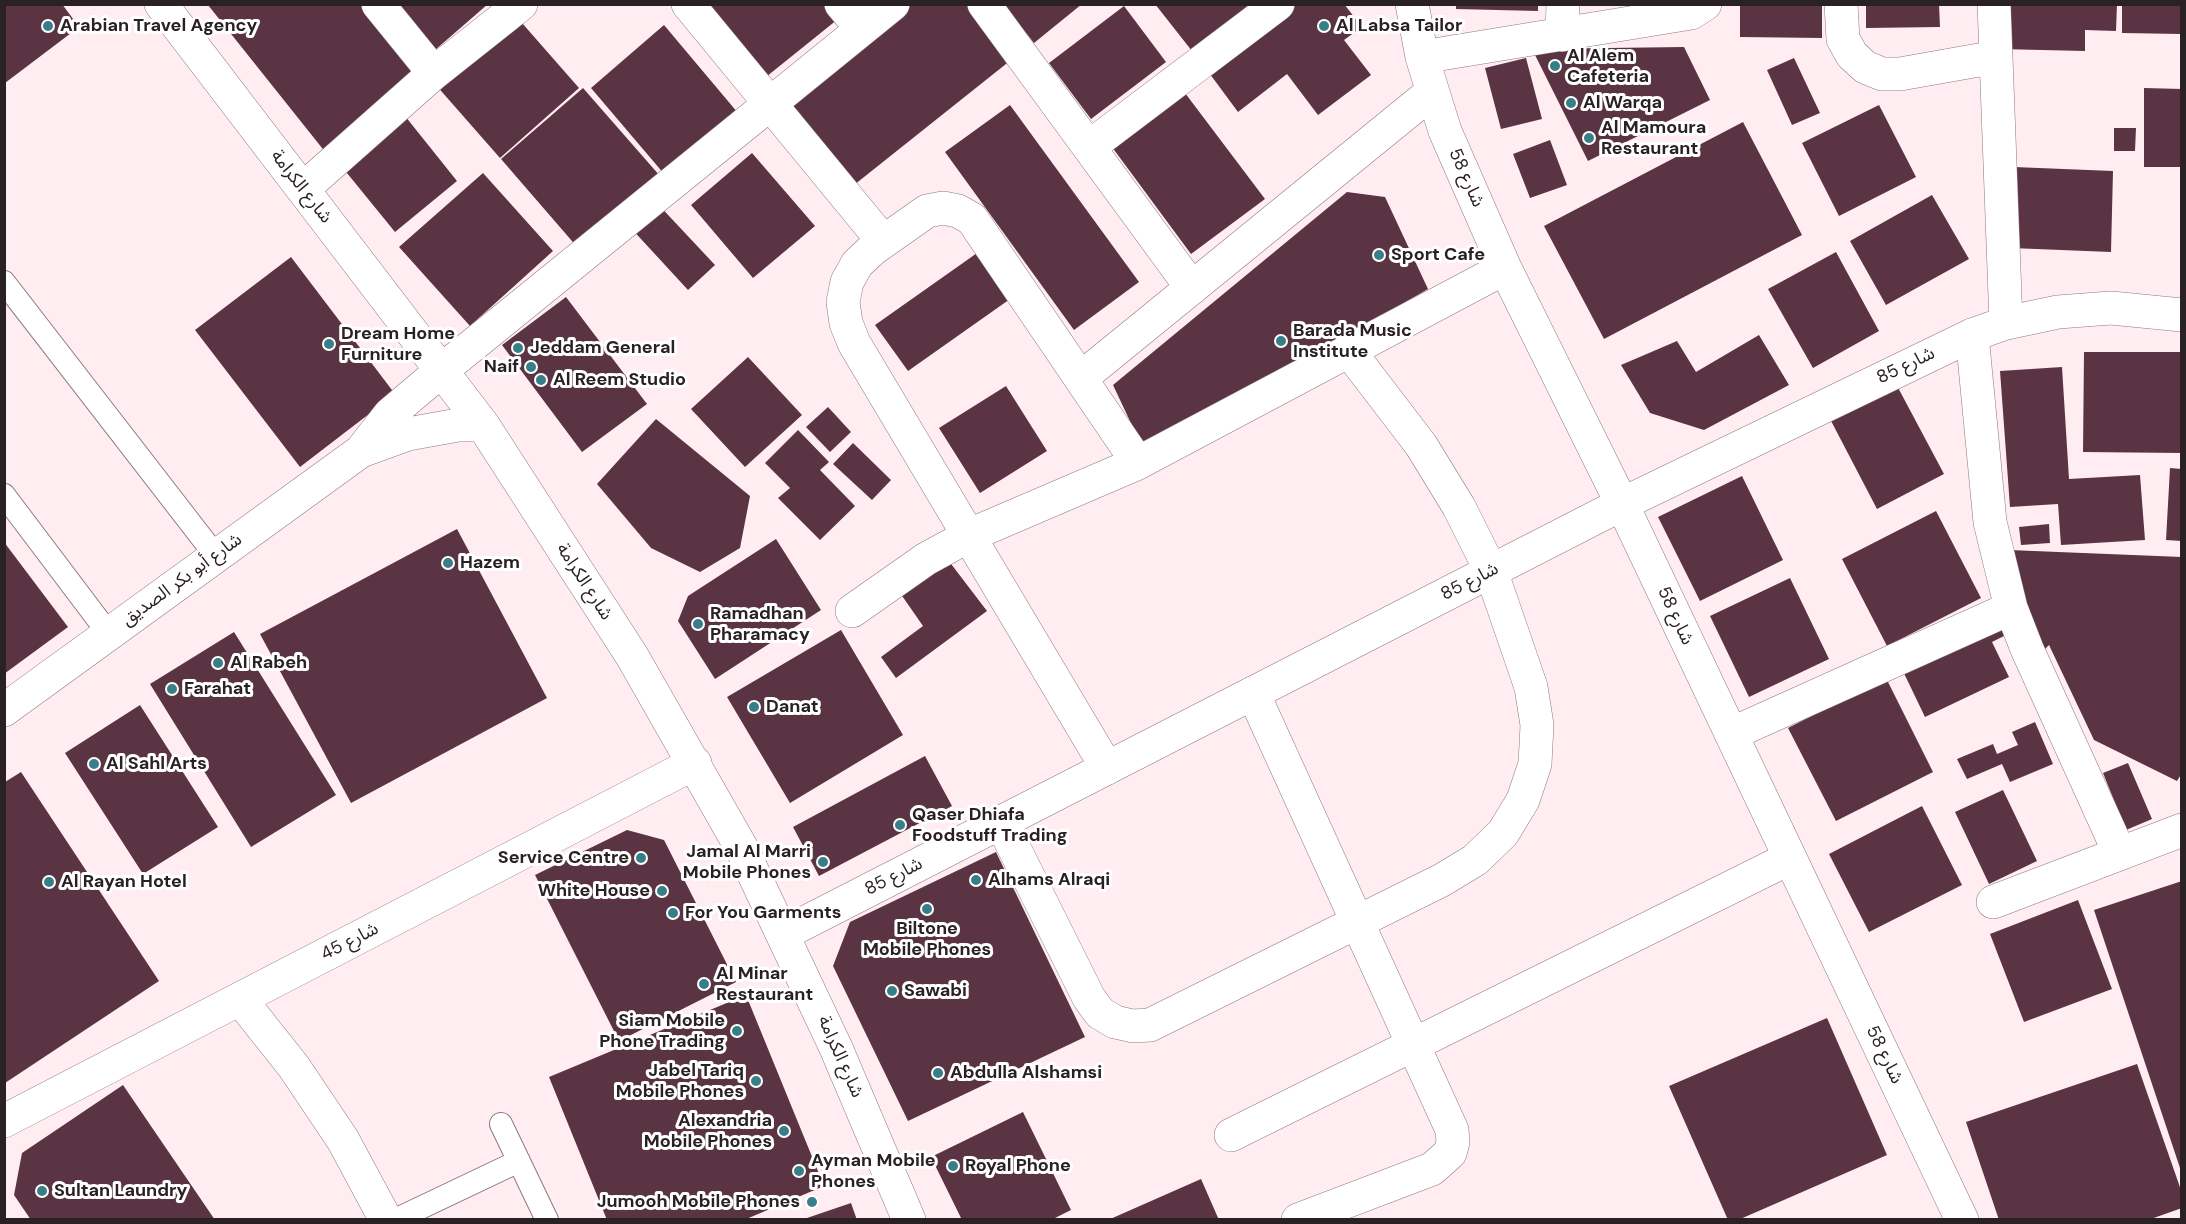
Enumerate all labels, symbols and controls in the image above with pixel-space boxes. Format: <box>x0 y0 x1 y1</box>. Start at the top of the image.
place label: Arabian Travel Agency <box>60 15 257 37</box>
place label: Al Labsa Tailor <box>1336 15 1462 37</box>
marker: Arabian Travel Agency <box>41 19 55 33</box>
marker: Al Labsa Tailor <box>1317 19 1331 33</box>
place label: Al Alem Cafeteria <box>1567 45 1649 88</box>
marker: Al Alem Cafeteria <box>1548 59 1562 73</box>
place label: Al Warqa <box>1583 92 1662 114</box>
marker: Al Warqa <box>1564 96 1578 110</box>
place label: Al Mamoura Restaurant <box>1601 117 1706 160</box>
marker: Al Mamoura Restaurant <box>1582 131 1596 145</box>
street label: شارع 58 <box>1444 145 1488 211</box>
street label: شارع الكرامة <box>266 146 336 228</box>
place label: Sport Cafe <box>1391 244 1485 266</box>
marker: Sport Cafe <box>1372 248 1386 262</box>
place label: Barada Music Institute <box>1293 320 1412 362</box>
place label: Dream Home Furniture <box>341 323 455 366</box>
marker: Barada Music Institute <box>1274 334 1288 348</box>
marker: Dream Home Furniture <box>322 337 336 351</box>
place label: Jeddam General <box>530 337 675 359</box>
marker: Jeddam General <box>511 341 525 355</box>
street label: شارع 85 <box>1873 343 1939 389</box>
place label: Naif <box>484 356 519 378</box>
marker: Naif <box>524 360 538 374</box>
place label: Al Reem Studio <box>553 369 686 391</box>
marker: Al Reem Studio <box>534 373 548 387</box>
street label: شارع أبو بكر الصديق <box>118 529 246 631</box>
street label: شارع الكرامة <box>551 540 617 624</box>
place label: Hazem <box>460 552 520 574</box>
marker: Hazem <box>441 556 455 570</box>
street label: شارع 85 <box>1438 558 1502 606</box>
street label: شارع 58 <box>1652 583 1698 649</box>
place label: Ramadhan Pharamacy <box>710 603 810 646</box>
marker: Ramadhan Pharamacy <box>691 617 705 631</box>
place label: Al Rabeh <box>230 652 307 674</box>
marker: Al Rabeh <box>211 656 225 670</box>
place label: Farahat <box>184 678 251 700</box>
marker: Farahat <box>165 682 179 696</box>
place label: Danat <box>766 696 819 718</box>
marker: Danat <box>747 700 761 714</box>
place label: Al Sahl Arts <box>106 753 207 775</box>
marker: Al Sahl Arts <box>87 757 101 771</box>
place label: Qaser Dhiafa Foodstuff Trading <box>912 804 1067 846</box>
marker: Qaser Dhiafa Foodstuff Trading <box>893 818 907 832</box>
place label: Jamal Al Marri Mobile Phones <box>683 841 811 884</box>
place label: Service Centre <box>498 847 629 869</box>
marker: Service Centre <box>634 851 648 865</box>
street label: شارع 85 <box>862 853 926 901</box>
marker: Jamal Al Marri Mobile Phones <box>816 855 830 869</box>
place label: Alhams Alraqi <box>988 869 1110 891</box>
place label: Al Rayan Hotel <box>61 871 187 893</box>
marker: Alhams Alraqi <box>969 873 983 887</box>
marker: Al Rayan Hotel <box>42 875 56 889</box>
place label: White House <box>538 880 650 902</box>
marker: White House <box>655 884 669 898</box>
place label: For You Garments <box>685 902 841 924</box>
marker: Biltone Mobile Phones <box>920 902 934 916</box>
marker: For You Garments <box>666 906 680 920</box>
street label: شارع 45 <box>318 918 382 966</box>
place label: Biltone Mobile Phones <box>863 918 991 960</box>
place label: Al Minar Restaurant <box>716 963 813 1006</box>
marker: Al Minar Restaurant <box>697 977 711 991</box>
place label: Sawabi <box>904 980 967 1002</box>
marker: Sawabi <box>885 984 899 998</box>
place label: Siam Mobile Phone Trading <box>599 1010 725 1052</box>
street label: شارع الكرامة <box>812 1013 868 1101</box>
street label: شارع 58 <box>1861 1022 1907 1088</box>
marker: Siam Mobile Phone Trading <box>730 1024 744 1038</box>
place label: Jabel Tariq Mobile Phones <box>616 1060 744 1102</box>
place label: Abdulla Alshamsi <box>950 1062 1102 1084</box>
marker: Abdulla Alshamsi <box>931 1066 945 1080</box>
marker: Jabel Tariq Mobile Phones <box>749 1074 763 1088</box>
place label: Alexandria Mobile Phones <box>644 1110 772 1152</box>
marker: Alexandria Mobile Phones <box>777 1124 791 1138</box>
place label: Ayman Mobile Phones <box>811 1150 936 1192</box>
place label: Royal Phone <box>965 1155 1071 1177</box>
marker: Royal Phone <box>946 1159 960 1173</box>
marker: Ayman Mobile Phones <box>792 1164 806 1178</box>
place label: Sultan Laundry <box>54 1180 187 1202</box>
marker: Sultan Laundry <box>35 1184 49 1198</box>
place label: Jumooh Mobile Phones <box>597 1191 800 1213</box>
marker: Jumooh Mobile Phones <box>805 1195 819 1209</box>

